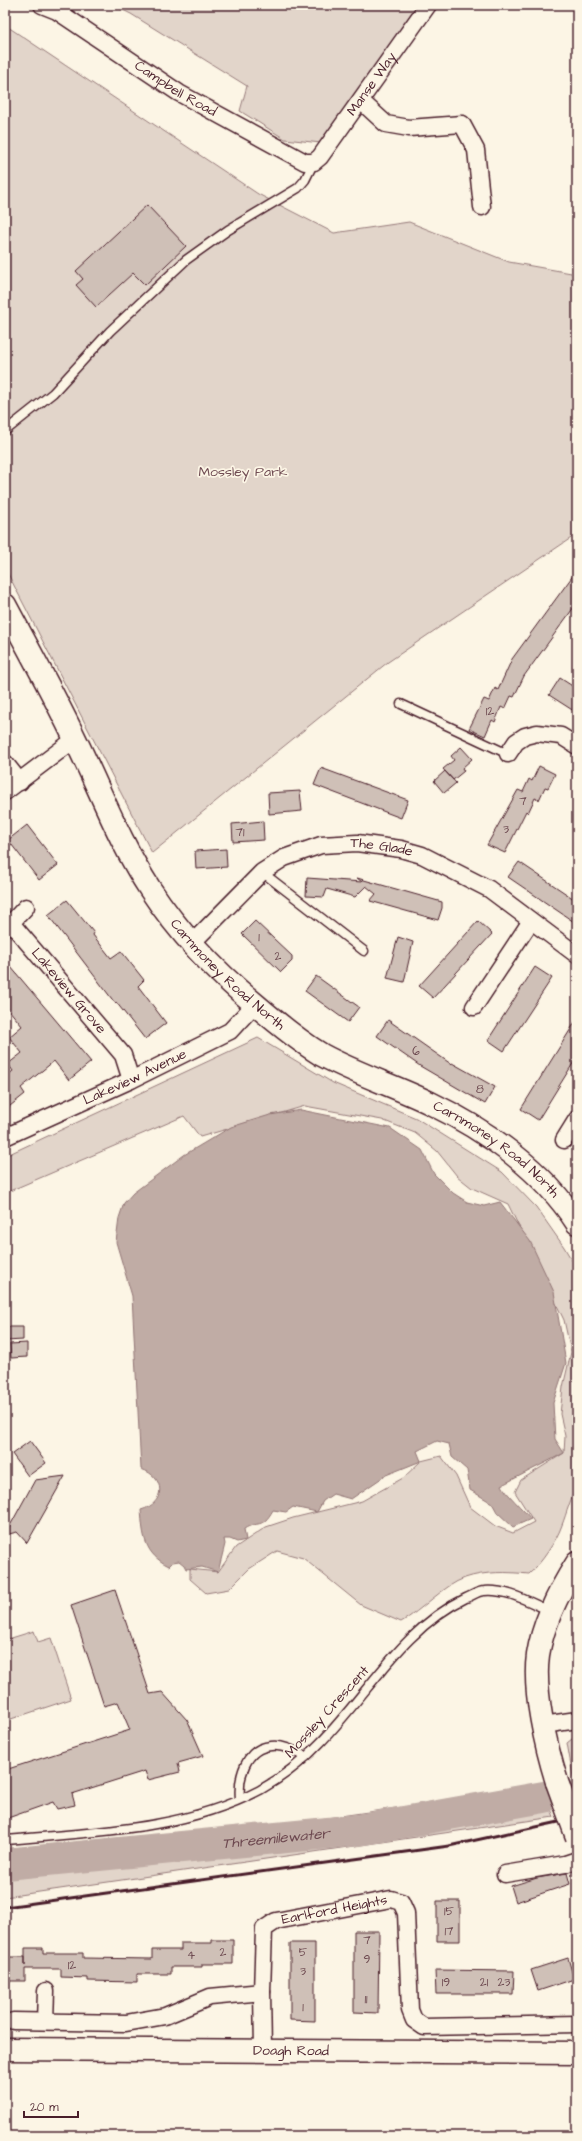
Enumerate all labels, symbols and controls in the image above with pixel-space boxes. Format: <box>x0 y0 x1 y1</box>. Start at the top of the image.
street label: Manse Way <box>342 48 402 120</box>
street label: Campbell Road <box>130 56 220 122</box>
park label: Mossley Park <box>199 462 288 482</box>
house number: 12 <box>486 703 494 720</box>
house number: 7 <box>519 793 527 810</box>
house number: 3 <box>503 821 509 838</box>
house number: 71 <box>236 824 245 841</box>
street label: The Glade <box>350 833 416 862</box>
street label: Carnmoney Road North <box>165 915 289 1035</box>
house number: 1 <box>258 929 260 946</box>
street label: Lakeview Grove <box>26 944 111 1039</box>
house number: 2 <box>275 948 282 965</box>
house number: 6 <box>412 1043 420 1060</box>
street label: Lakeview Avenue <box>80 1044 190 1110</box>
house number: 8 <box>476 1081 484 1098</box>
street label: Carnmoney Road North <box>430 1096 564 1202</box>
street label: Mossley Crescent <box>280 1661 374 1763</box>
water label: Threemilewater <box>221 1822 332 1854</box>
street label: Earlford Heights <box>280 1890 389 1930</box>
house number: 15 <box>444 1903 455 1920</box>
house number: 17 <box>445 1923 454 1940</box>
house number: 7 <box>363 1932 371 1949</box>
house number: 2 <box>220 1944 227 1961</box>
house number: 5 <box>299 1944 308 1961</box>
house number: 4 <box>187 1947 195 1964</box>
house number: 9 <box>364 1951 371 1968</box>
house number: 12 <box>68 1957 76 1974</box>
house number: 3 <box>300 1963 306 1980</box>
house number: 19 <box>442 1974 450 1991</box>
house number: 21 <box>480 1974 489 1991</box>
house number: 23 <box>498 1974 510 1991</box>
house number: 11 <box>364 1991 368 2008</box>
house number: 1 <box>302 1999 304 2016</box>
street label: Doagh Road <box>253 2041 329 2061</box>
scale bar <box>24 2093 78 2119</box>
text: 20 m <box>30 2099 59 2116</box>

